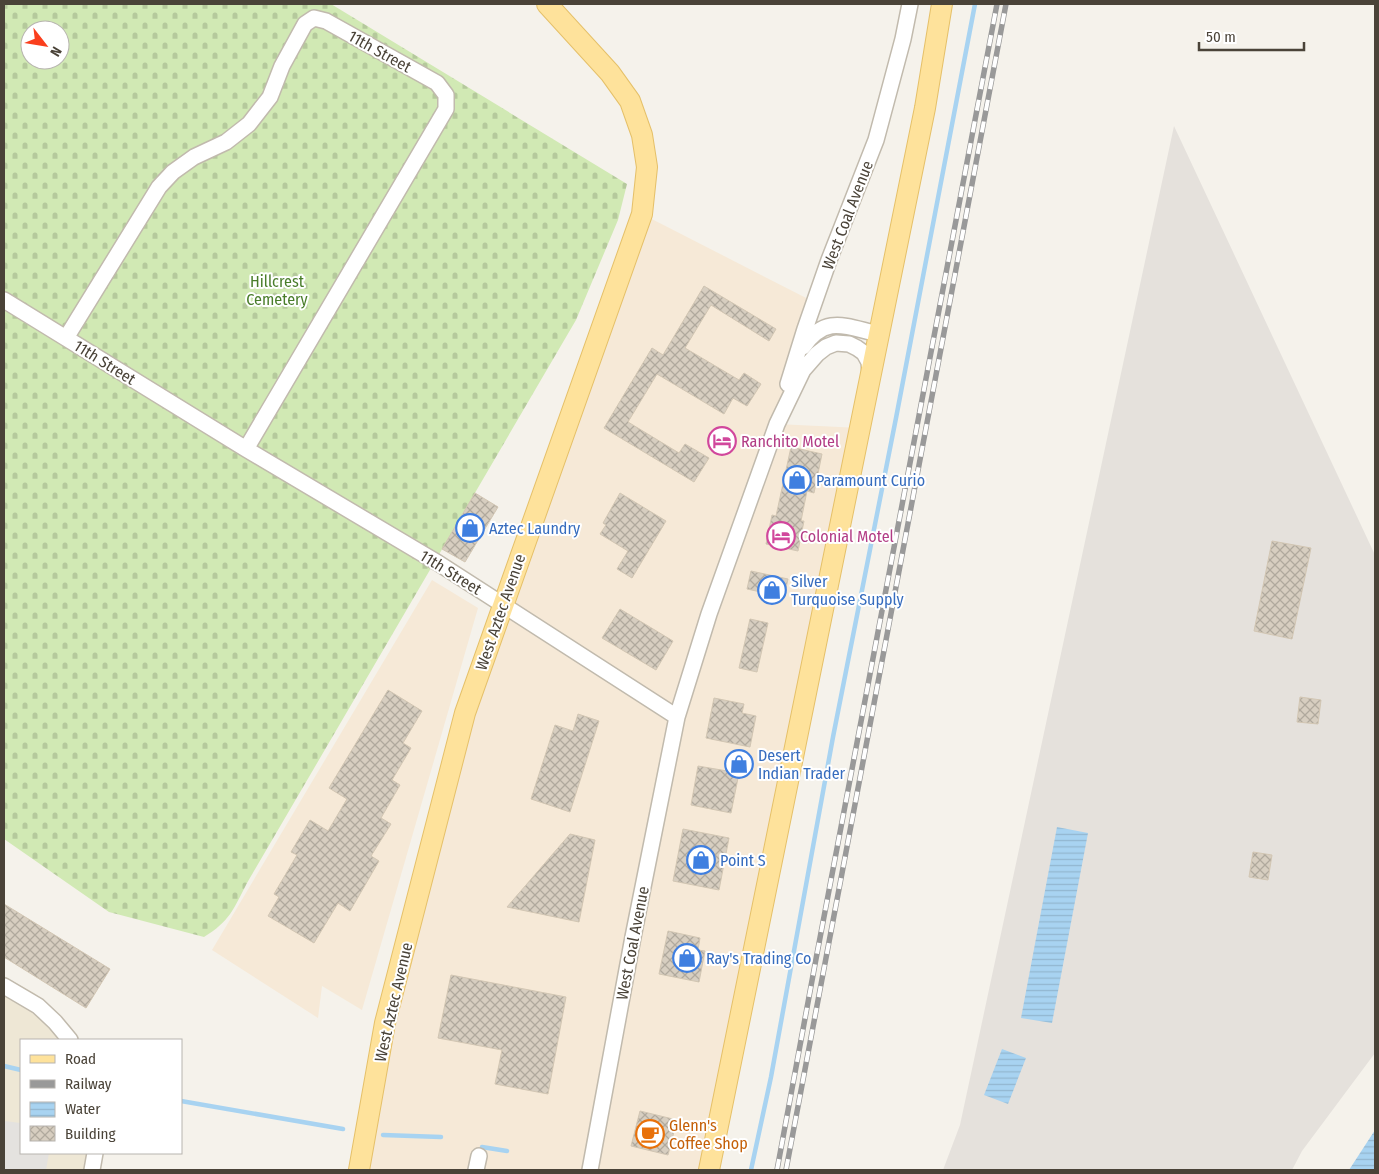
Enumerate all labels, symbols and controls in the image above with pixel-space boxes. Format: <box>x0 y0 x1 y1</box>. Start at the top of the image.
north arrow <box>20 20 70 70</box>
scale bar <box>1199 20 1304 52</box>
street label: 11th Street <box>345 26 415 77</box>
text: 50 m <box>1206 28 1236 46</box>
text: N <box>46 43 65 59</box>
street label: West Coal Avenue <box>818 158 877 272</box>
park label: Hillcrest Cemetery <box>246 272 309 309</box>
street label: 11th Street <box>70 336 140 389</box>
hotel icon: Ranchito Motel <box>707 426 737 456</box>
place label: Ranchito Motel <box>741 432 839 451</box>
shop icon: Paramount Curio <box>782 465 812 495</box>
place label: Paramount Curio <box>816 471 925 490</box>
shop icon: Aztec Laundry <box>455 513 485 543</box>
place label: Aztec Laundry <box>489 519 581 538</box>
hotel icon: Colonial Motel <box>766 521 796 551</box>
place label: Colonial Motel <box>800 527 894 546</box>
street label: 11th Street <box>416 546 486 599</box>
street label: West Aztec Avenue <box>472 551 529 673</box>
place label: Silver Turquoise Supply <box>791 572 905 609</box>
shop icon: Silver Turquoise Supply <box>757 575 787 605</box>
place label: Desert Indian Trader <box>758 746 846 783</box>
shop icon: Desert Indian Trader <box>724 749 754 779</box>
shop icon: Point S <box>686 845 716 875</box>
place label: Point S <box>720 851 766 870</box>
street label: West Coal Avenue <box>612 885 653 1002</box>
street label: West Aztec Avenue <box>371 941 416 1064</box>
shop icon: Ray's Trading Co <box>672 943 702 973</box>
place label: Ray's Trading Co <box>706 949 811 968</box>
legend <box>20 1039 182 1154</box>
text: Road <box>65 1050 96 1068</box>
text: Railway <box>65 1075 112 1093</box>
text: Water <box>65 1100 101 1118</box>
place label: Glenn's Coffee Shop <box>669 1116 748 1153</box>
cafe icon: Glenn's Coffee Shop <box>635 1119 665 1149</box>
text: Building <box>65 1125 116 1143</box>

